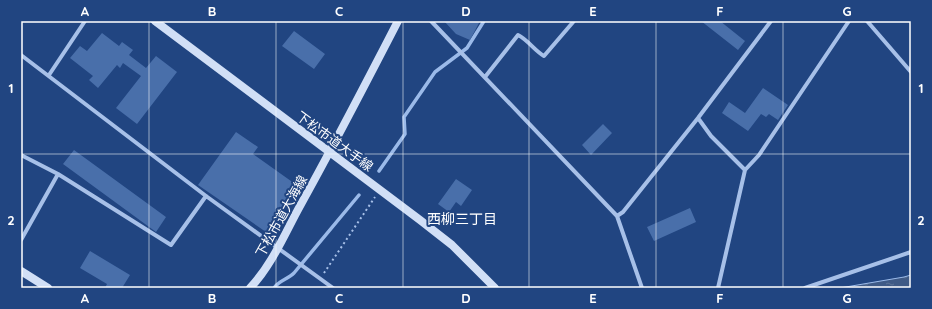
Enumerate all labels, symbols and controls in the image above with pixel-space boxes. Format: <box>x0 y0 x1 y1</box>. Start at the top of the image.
text: A <box>81 3 90 19</box>
text: B <box>208 3 216 19</box>
text: C <box>335 3 343 19</box>
text: D <box>461 3 471 19</box>
text: E <box>589 3 597 19</box>
text: F <box>716 3 724 19</box>
text: G <box>842 3 852 19</box>
text: 1 <box>8 80 14 96</box>
text: 1 <box>918 80 924 96</box>
street label: 下松市道大手線 <box>293 108 377 174</box>
street label: 下松市道大海線 <box>252 172 310 260</box>
district label: 西柳三丁目 <box>427 210 497 228</box>
text: 2 <box>7 212 15 228</box>
text: 2 <box>917 212 925 228</box>
text: A <box>81 290 90 306</box>
text: B <box>208 290 216 306</box>
text: C <box>335 290 343 306</box>
text: D <box>461 290 471 306</box>
text: E <box>589 290 597 306</box>
text: F <box>716 290 724 306</box>
text: G <box>842 290 852 306</box>

